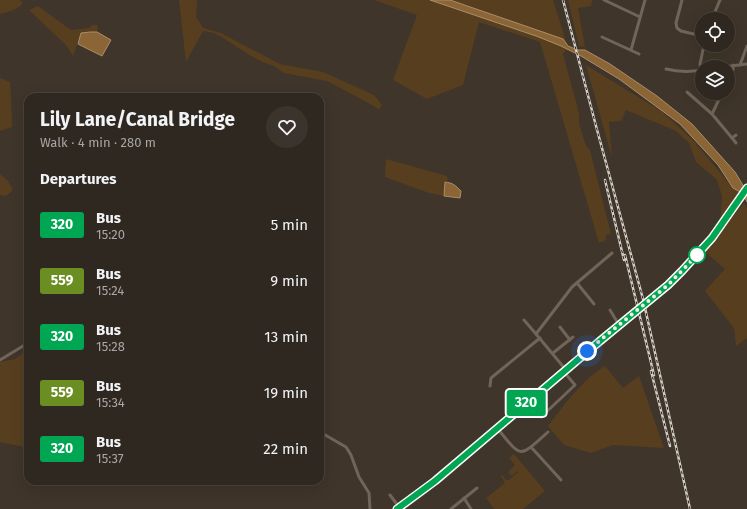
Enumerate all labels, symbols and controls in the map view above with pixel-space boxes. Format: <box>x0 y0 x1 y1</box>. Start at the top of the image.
map controls <box>695 12 735 100</box>
button: locate <box>695 12 735 52</box>
button: layers <box>695 60 735 100</box>
button: heart <box>266 106 308 148</box>
text: Lily Lane/Canal Bridge <box>40 108 235 131</box>
text: Walk · 4 min · 280 m <box>40 135 156 150</box>
text: Departures <box>40 170 117 188</box>
text: Bus <box>96 209 121 227</box>
text: 320 <box>51 216 73 233</box>
text: 5 min <box>271 216 308 234</box>
text: 15:20 <box>96 227 125 242</box>
unlabelled marker <box>688 246 706 264</box>
text: Bus <box>96 265 121 283</box>
text: 559 <box>51 272 73 289</box>
text: 9 min <box>270 272 308 290</box>
text: 15:24 <box>96 283 124 298</box>
text: Bus <box>96 321 121 339</box>
text: 320 <box>51 328 73 345</box>
text: 13 min <box>264 328 308 346</box>
text: 15:28 <box>96 339 125 354</box>
your location <box>577 341 597 361</box>
text: Bus <box>96 377 121 395</box>
text: 559 <box>51 384 73 401</box>
text: 19 min <box>264 384 308 402</box>
line badge: 320 <box>503 390 549 416</box>
text: 320 <box>515 394 537 411</box>
text: 15:34 <box>96 395 125 410</box>
text: Bus <box>96 433 121 451</box>
text: 320 <box>51 440 73 457</box>
text: 22 min <box>263 440 308 458</box>
text: 15:37 <box>96 451 124 466</box>

